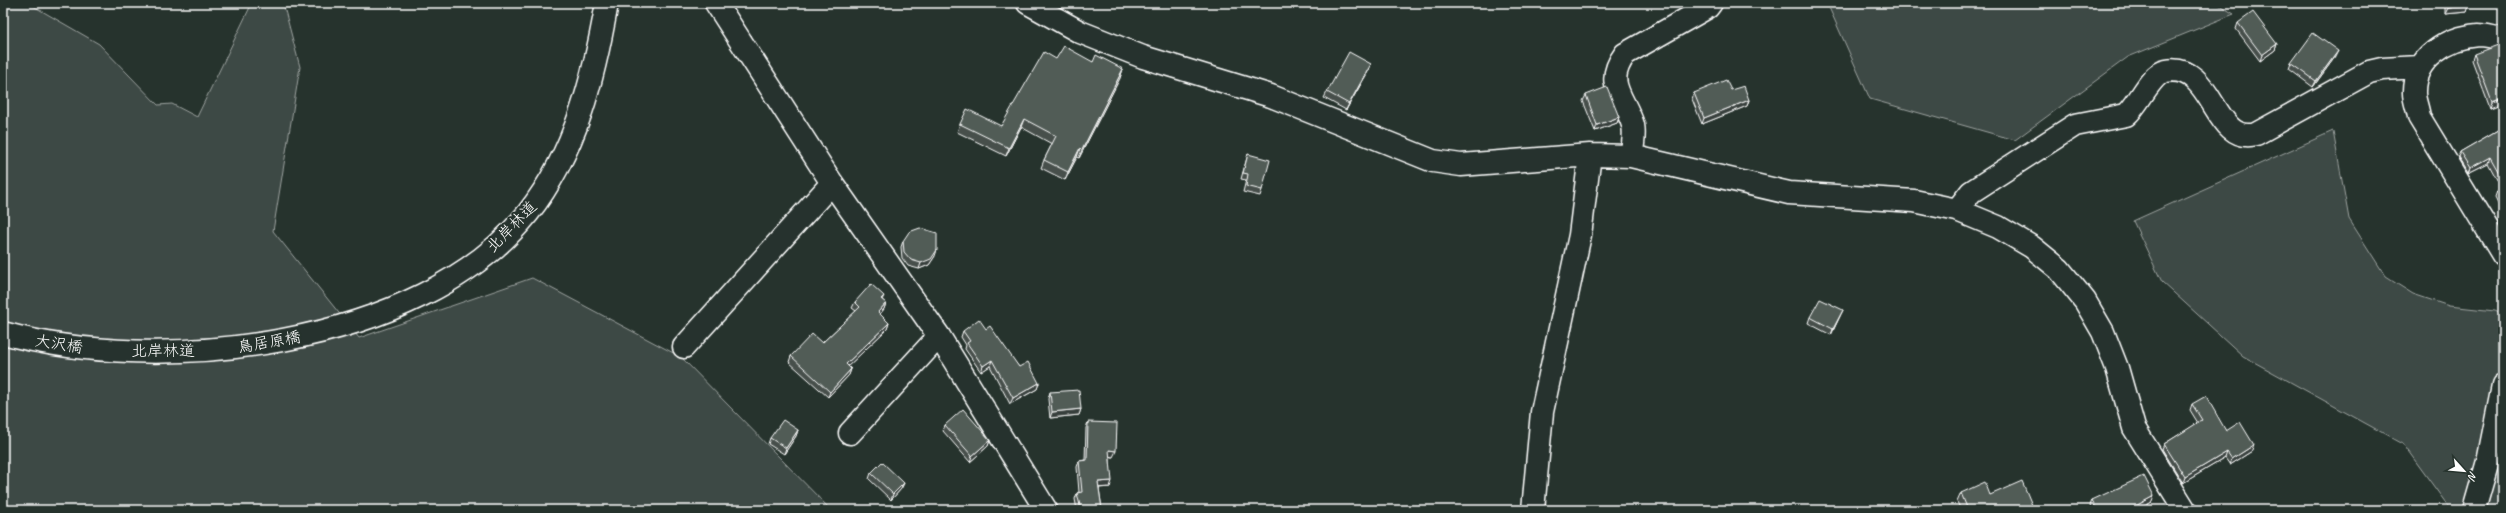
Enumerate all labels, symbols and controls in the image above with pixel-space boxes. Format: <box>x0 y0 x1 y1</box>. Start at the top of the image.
street label: 北岸林道 <box>482 197 541 257</box>
street label: 鳥居原橋 <box>236 327 302 357</box>
street label: 大沢橋 <box>34 330 84 358</box>
street label: 北岸林道 <box>131 341 195 361</box>
north arrow <box>2444 451 2484 491</box>
text: N <box>2464 469 2481 484</box>

